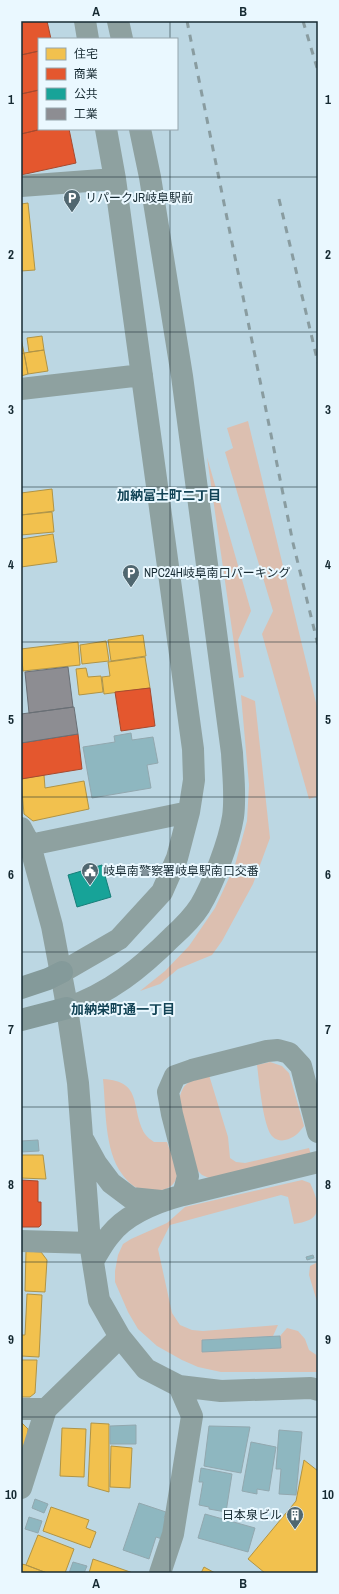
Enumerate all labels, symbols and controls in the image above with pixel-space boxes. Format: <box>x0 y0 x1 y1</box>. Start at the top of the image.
text: A <box>92 3 100 20</box>
text: B <box>239 3 247 20</box>
legend <box>38 38 178 130</box>
text: 住宅 <box>74 46 98 62</box>
text: 商業 <box>74 66 98 82</box>
text: 公共 <box>74 86 98 102</box>
text: 1 <box>8 91 14 108</box>
text: 1 <box>325 91 331 108</box>
text: 工業 <box>74 106 98 122</box>
parking icon: リパークJR岐阜駅前 <box>62 188 82 213</box>
place label: リパークJR岐阜駅前 <box>85 190 193 206</box>
text: 2 <box>8 246 14 263</box>
text: 2 <box>325 246 331 263</box>
text: 3 <box>8 401 14 418</box>
text: 3 <box>325 401 331 418</box>
district label: 加納富士町二丁目 <box>117 487 221 504</box>
text: 4 <box>8 556 14 573</box>
text: 4 <box>325 556 331 573</box>
parking icon: NPC24H岐阜南口パーキング <box>121 563 141 588</box>
place label: NPC24H岐阜南口パーキング <box>144 565 290 581</box>
text: 5 <box>8 711 14 728</box>
text: 5 <box>325 711 331 728</box>
public building icon: 岐阜南警察署岐阜駅南口交番 <box>80 861 100 886</box>
place label: 岐阜南警察署岐阜駅南口交番 <box>103 863 259 879</box>
text: 6 <box>8 866 14 883</box>
text: 6 <box>325 866 331 883</box>
district label: 加納栄町通一丁目 <box>71 1001 175 1018</box>
text: 7 <box>8 1021 14 1038</box>
text: 7 <box>325 1021 331 1038</box>
text: 8 <box>8 1176 14 1193</box>
text: 8 <box>325 1176 331 1193</box>
text: 9 <box>8 1331 14 1348</box>
text: 9 <box>325 1331 331 1348</box>
text: 10 <box>5 1486 17 1503</box>
text: 10 <box>322 1486 334 1503</box>
building icon: 日本泉ビル <box>285 1505 305 1530</box>
place label: 日本泉ビル <box>222 1507 282 1523</box>
text: A <box>92 1575 100 1592</box>
text: B <box>239 1575 247 1592</box>

